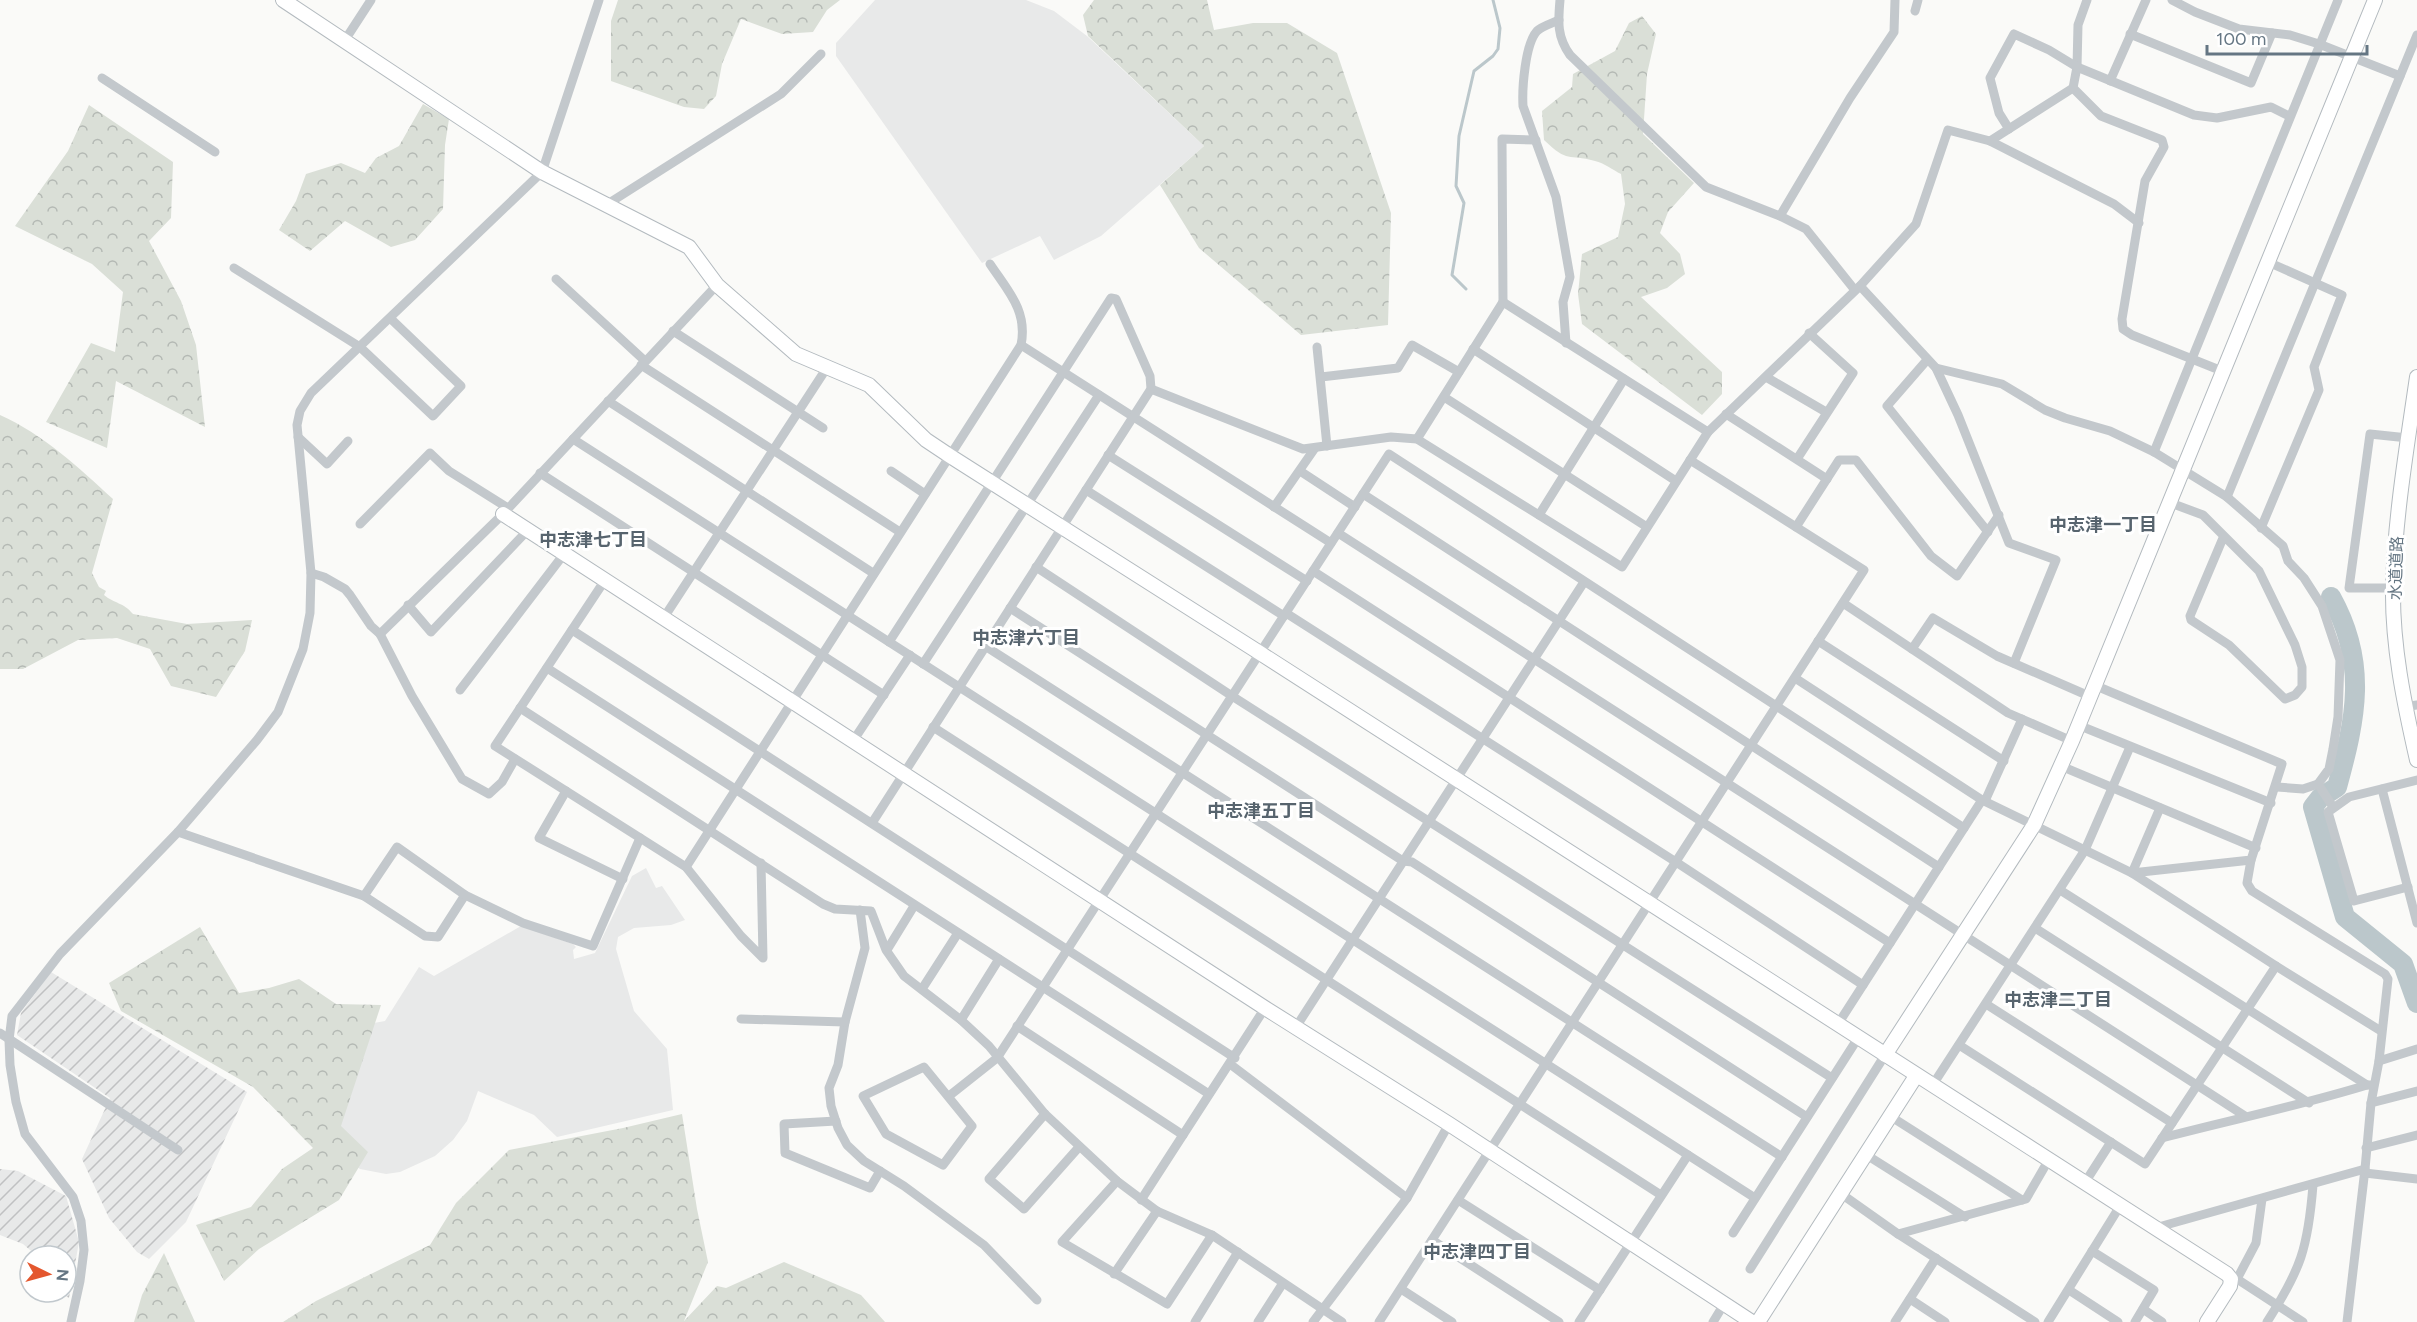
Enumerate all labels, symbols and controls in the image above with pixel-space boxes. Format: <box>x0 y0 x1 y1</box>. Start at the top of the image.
scale bar <box>2207 18 2368 56</box>
text: 100 m <box>2216 28 2266 50</box>
district label: 中志津一丁目 <box>2049 514 2157 536</box>
district label: 中志津七丁目 <box>539 529 647 551</box>
street label: 水道道路 <box>2385 536 2407 600</box>
district label: 中志津六丁目 <box>972 627 1080 649</box>
district label: 中志津五丁目 <box>1207 800 1315 822</box>
district label: 中志津二丁目 <box>2004 989 2112 1011</box>
district label: 中志津四丁目 <box>1423 1241 1531 1263</box>
north arrow <box>18 1244 78 1304</box>
text: N <box>52 1268 72 1282</box>

